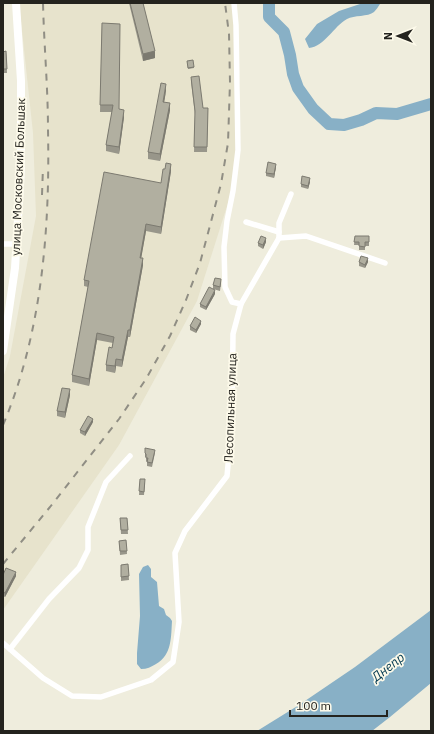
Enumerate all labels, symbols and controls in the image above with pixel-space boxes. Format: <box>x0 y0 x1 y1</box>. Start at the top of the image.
north arrow <box>378 16 418 56</box>
text: N <box>381 32 395 40</box>
street label: улица Московский Большак <box>8 97 28 256</box>
street label: Лесопильная улица <box>221 352 239 463</box>
water label: Днепр <box>367 649 408 686</box>
scale bar <box>290 692 387 718</box>
text: 100 m <box>296 698 331 713</box>

